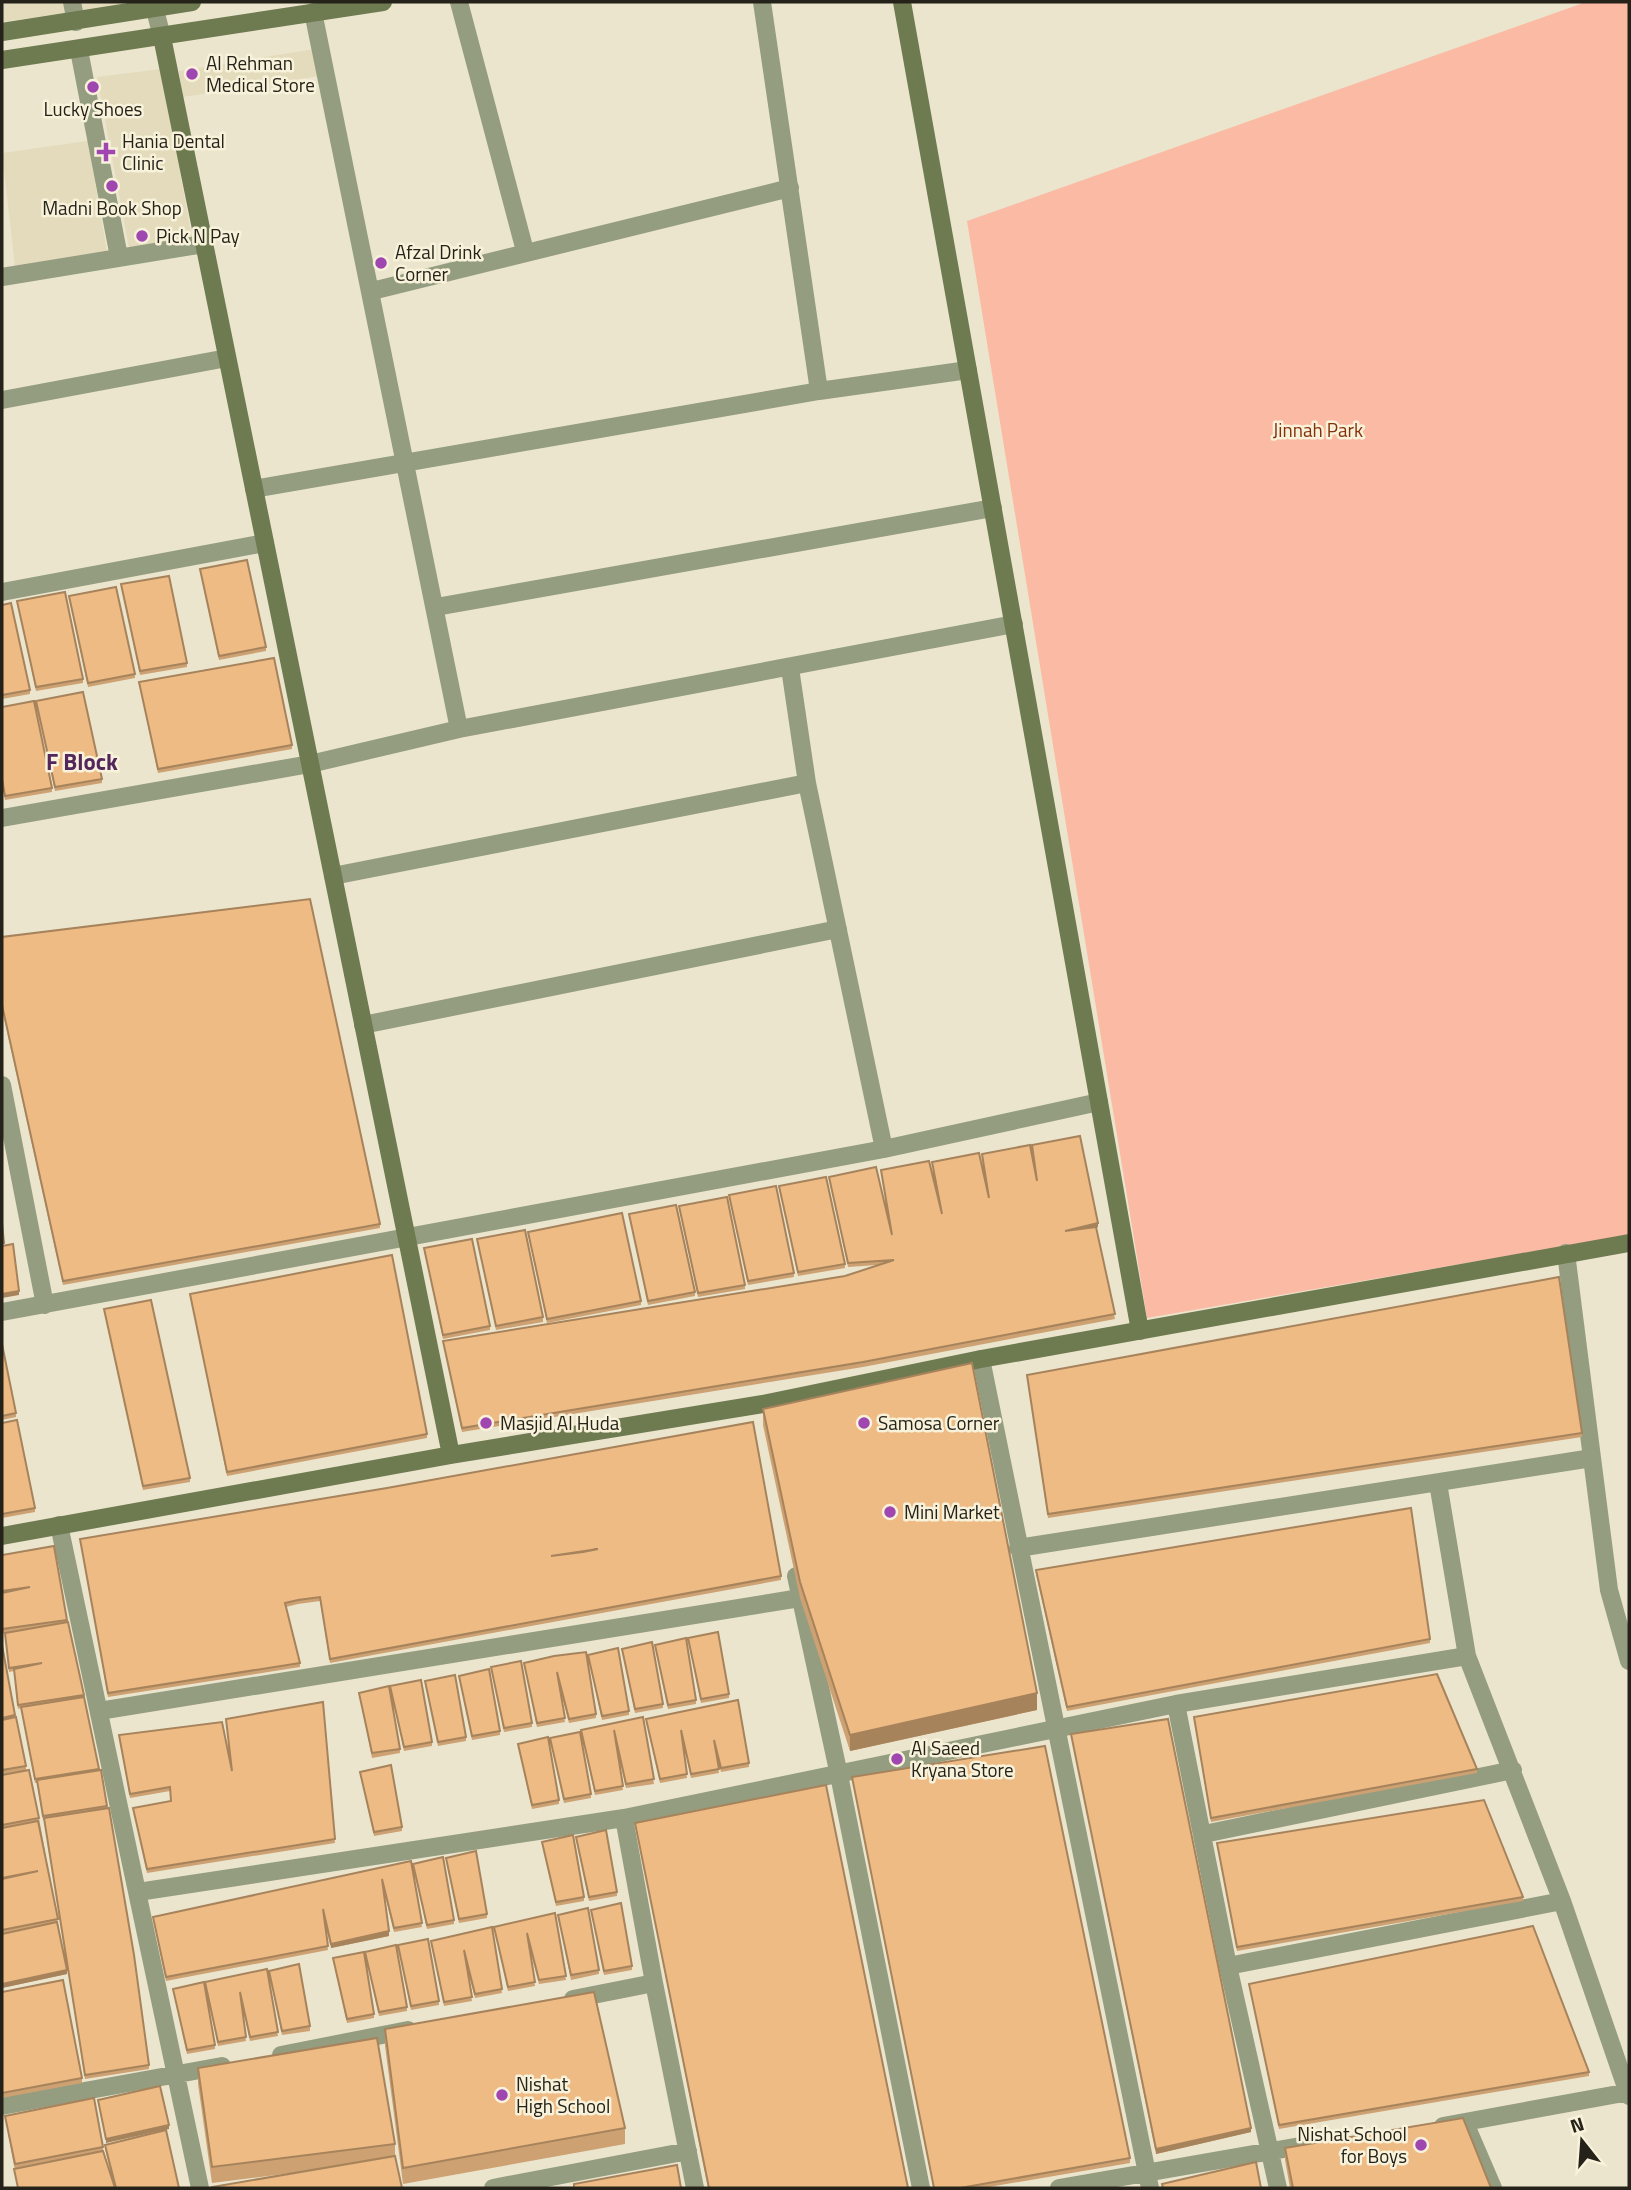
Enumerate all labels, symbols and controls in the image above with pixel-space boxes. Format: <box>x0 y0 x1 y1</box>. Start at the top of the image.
place label: Al Rehman Medical Store <box>206 48 315 99</box>
marker: Al Rehman Medical Store <box>184 66 200 82</box>
marker: Lucky Shoes <box>85 79 101 95</box>
place label: Lucky Shoes <box>44 94 143 123</box>
place label: Hania Dental Clinic <box>122 126 225 177</box>
marker: Hania Dental Clinic <box>96 142 116 162</box>
marker: Madni Book Shop <box>104 178 120 194</box>
place label: Madni Book Shop <box>42 193 182 222</box>
place label: Pick N Pay <box>156 221 240 250</box>
marker: Pick N Pay <box>134 228 150 244</box>
place label: Afzal Drink Corner <box>395 237 482 288</box>
marker: Afzal Drink Corner <box>373 255 389 271</box>
park label: Jinnah Park <box>1273 415 1363 444</box>
district label: F Block <box>46 744 118 779</box>
place label: Masjid Al Huda <box>500 1408 620 1437</box>
place label: Samosa Corner <box>878 1408 1000 1437</box>
marker: Masjid Al Huda <box>478 1415 494 1431</box>
marker: Samosa Corner <box>856 1415 872 1431</box>
place label: Mini Market <box>904 1497 1000 1526</box>
marker: Mini Market <box>882 1504 898 1520</box>
place label: Al Saeed Kryana Store <box>911 1733 1014 1784</box>
marker: Al Saeed Kryana Store <box>889 1751 905 1767</box>
place label: Nishat High School <box>516 2069 610 2120</box>
marker: Nishat High School <box>494 2087 510 2103</box>
north arrow <box>1547 2106 1617 2176</box>
text: N <box>1566 2108 1587 2140</box>
place label: Nishat School for Boys <box>1297 2119 1407 2170</box>
marker: Nishat School for Boys <box>1413 2137 1429 2153</box>

